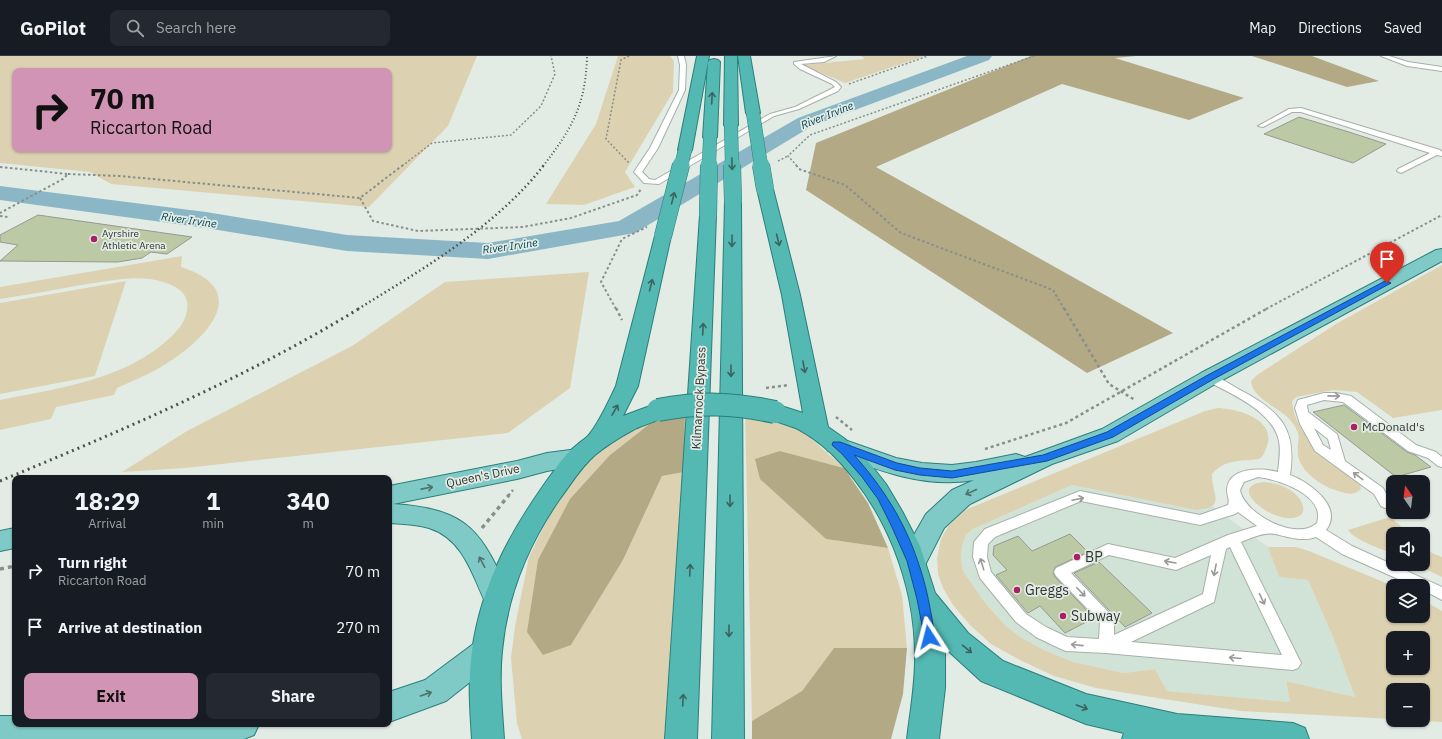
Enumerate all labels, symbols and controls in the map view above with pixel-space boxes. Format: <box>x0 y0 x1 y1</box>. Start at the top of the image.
search box <box>110 10 390 46</box>
text: GoPilot <box>20 16 86 40</box>
icon: search <box>124 17 146 39</box>
text: Search here <box>156 18 236 37</box>
text: Map <box>1249 19 1276 37</box>
text: Directions <box>1298 19 1362 37</box>
text: Saved <box>1384 19 1422 37</box>
text: 70 m <box>90 80 155 117</box>
icon: right <box>24 84 76 136</box>
one-way arrow <box>708 92 716 105</box>
water label: River Irvine <box>799 98 856 132</box>
text: Riccarton Road <box>90 116 213 139</box>
one-way arrow <box>728 157 736 170</box>
one-way arrow <box>669 192 677 205</box>
water label: River Irvine <box>160 209 218 231</box>
place label: Ayrshire Athletic Arena <box>102 227 166 252</box>
one-way arrow <box>774 233 782 246</box>
marker: Ayrshire Athletic Arena <box>89 234 99 244</box>
one-way arrow <box>729 234 736 247</box>
water label: River Irvine <box>481 235 539 257</box>
pin <box>1370 242 1404 283</box>
icon: arrive <box>1376 248 1398 270</box>
one-way arrow <box>648 279 656 292</box>
one-way arrow <box>700 323 707 336</box>
street label: Kilmarnock Bypass <box>688 346 709 450</box>
one-way arrow <box>801 361 809 374</box>
one-way arrow <box>727 364 735 377</box>
one-way arrow <box>1327 392 1340 400</box>
one-way arrow <box>612 404 620 416</box>
place label: McDonald's <box>1362 419 1425 434</box>
marker: McDonald's <box>1349 422 1359 432</box>
street label: Queen's Drive <box>445 460 521 491</box>
one-way arrow <box>1352 472 1363 481</box>
north arrow <box>1386 475 1430 519</box>
map controls <box>1386 475 1430 727</box>
one-way arrow <box>420 483 433 491</box>
text: 18:29 <box>74 485 140 517</box>
text: 1 <box>206 485 220 517</box>
text: 340 <box>286 485 330 517</box>
one-way arrow <box>965 489 977 496</box>
one-way arrow <box>726 494 734 507</box>
one-way arrow <box>1071 494 1084 502</box>
text: Arrival <box>88 515 126 532</box>
text: min <box>202 515 224 532</box>
text: m <box>302 515 314 532</box>
button: sound <box>1386 527 1430 571</box>
place label: BP <box>1085 548 1103 566</box>
marker: BP <box>1072 552 1082 562</box>
text: Turn right <box>58 553 127 572</box>
one-way arrow <box>478 556 485 568</box>
one-way arrow <box>978 558 985 571</box>
one-way arrow <box>1164 558 1177 566</box>
icon: right <box>24 560 46 582</box>
text: 70 m <box>345 562 380 581</box>
one-way arrow <box>1211 563 1219 576</box>
one-way arrow <box>687 564 694 577</box>
text: Riccarton Road <box>58 572 146 589</box>
button: layers <box>1386 579 1430 623</box>
place label: Greggs <box>1025 581 1069 599</box>
marker: Greggs <box>1012 585 1022 595</box>
one-way arrow <box>1076 587 1085 597</box>
one-way arrow <box>1259 593 1266 605</box>
place label: Subway <box>1071 607 1120 625</box>
marker: Subway <box>1058 611 1068 621</box>
icon: arrive <box>24 616 46 638</box>
position arrow <box>908 616 950 658</box>
text: Arrive at destination <box>58 618 202 637</box>
text: 270 m <box>336 618 380 637</box>
one-way arrow <box>725 624 733 637</box>
button: + <box>1386 631 1430 675</box>
one-way arrow <box>1071 642 1084 649</box>
one-way arrow <box>961 645 972 654</box>
one-way arrow <box>1229 654 1242 662</box>
button: Exit <box>24 673 198 719</box>
button: Share <box>206 673 380 719</box>
button: − <box>1386 683 1430 727</box>
one-way arrow <box>419 690 432 697</box>
one-way arrow <box>680 694 687 707</box>
one-way arrow <box>1075 703 1087 711</box>

